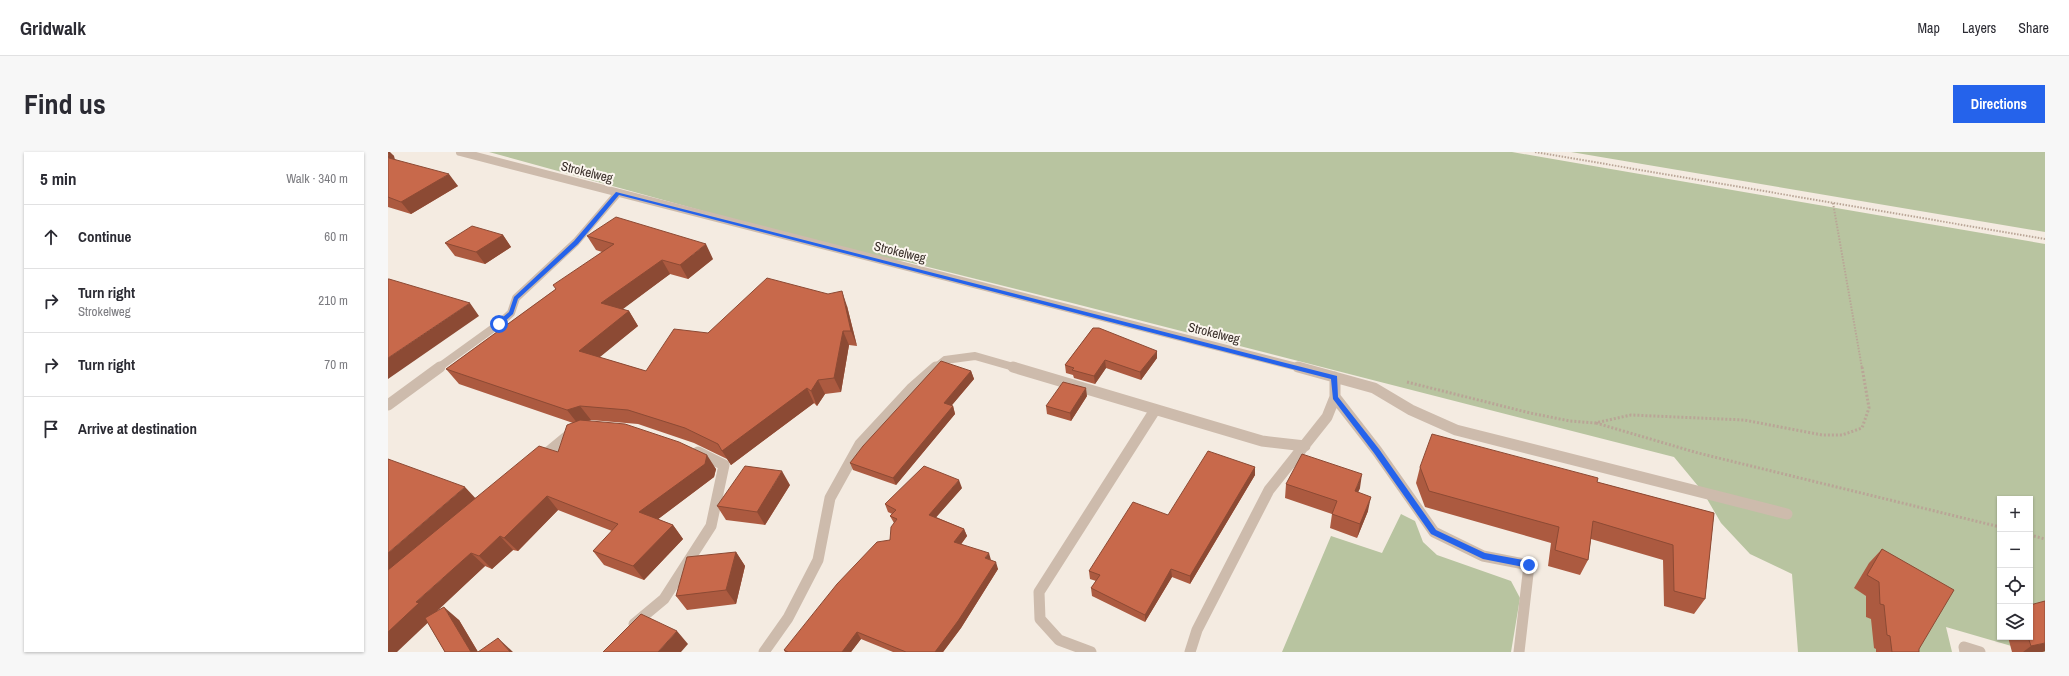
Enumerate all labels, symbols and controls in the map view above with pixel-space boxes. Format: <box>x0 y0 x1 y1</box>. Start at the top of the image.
text: Gridwalk <box>20 15 86 41</box>
text: Map <box>1918 19 1940 37</box>
text: Layers <box>1962 19 1996 37</box>
text: Share <box>2018 19 2049 37</box>
text: Find us <box>24 85 106 123</box>
button: Directions <box>1953 85 2045 123</box>
street label: Strokelweg <box>559 157 615 187</box>
text: 5 min <box>40 167 76 190</box>
text: Walk · 340 m <box>286 170 348 187</box>
icon: ahead <box>40 226 62 248</box>
text: Continue <box>78 226 131 247</box>
text: 60 m <box>324 228 348 245</box>
street label: Strokelweg <box>872 237 928 267</box>
text: Turn right <box>78 282 135 303</box>
icon: right <box>40 290 62 312</box>
text: 210 m <box>318 292 348 309</box>
text: Strokelweg <box>78 303 131 320</box>
route start <box>490 315 508 333</box>
street label: Strokelweg <box>1186 318 1242 348</box>
icon: right <box>40 354 62 376</box>
text: Turn right <box>78 354 135 375</box>
text: 70 m <box>324 356 348 373</box>
icon: arrive <box>40 418 62 440</box>
text: Arrive at destination <box>78 418 197 439</box>
map controls <box>1997 496 2033 640</box>
button: + <box>1997 496 2033 532</box>
button: − <box>1997 532 2033 568</box>
route end <box>1520 556 1538 574</box>
button: locate <box>1997 568 2033 604</box>
button: layers <box>1997 604 2033 640</box>

